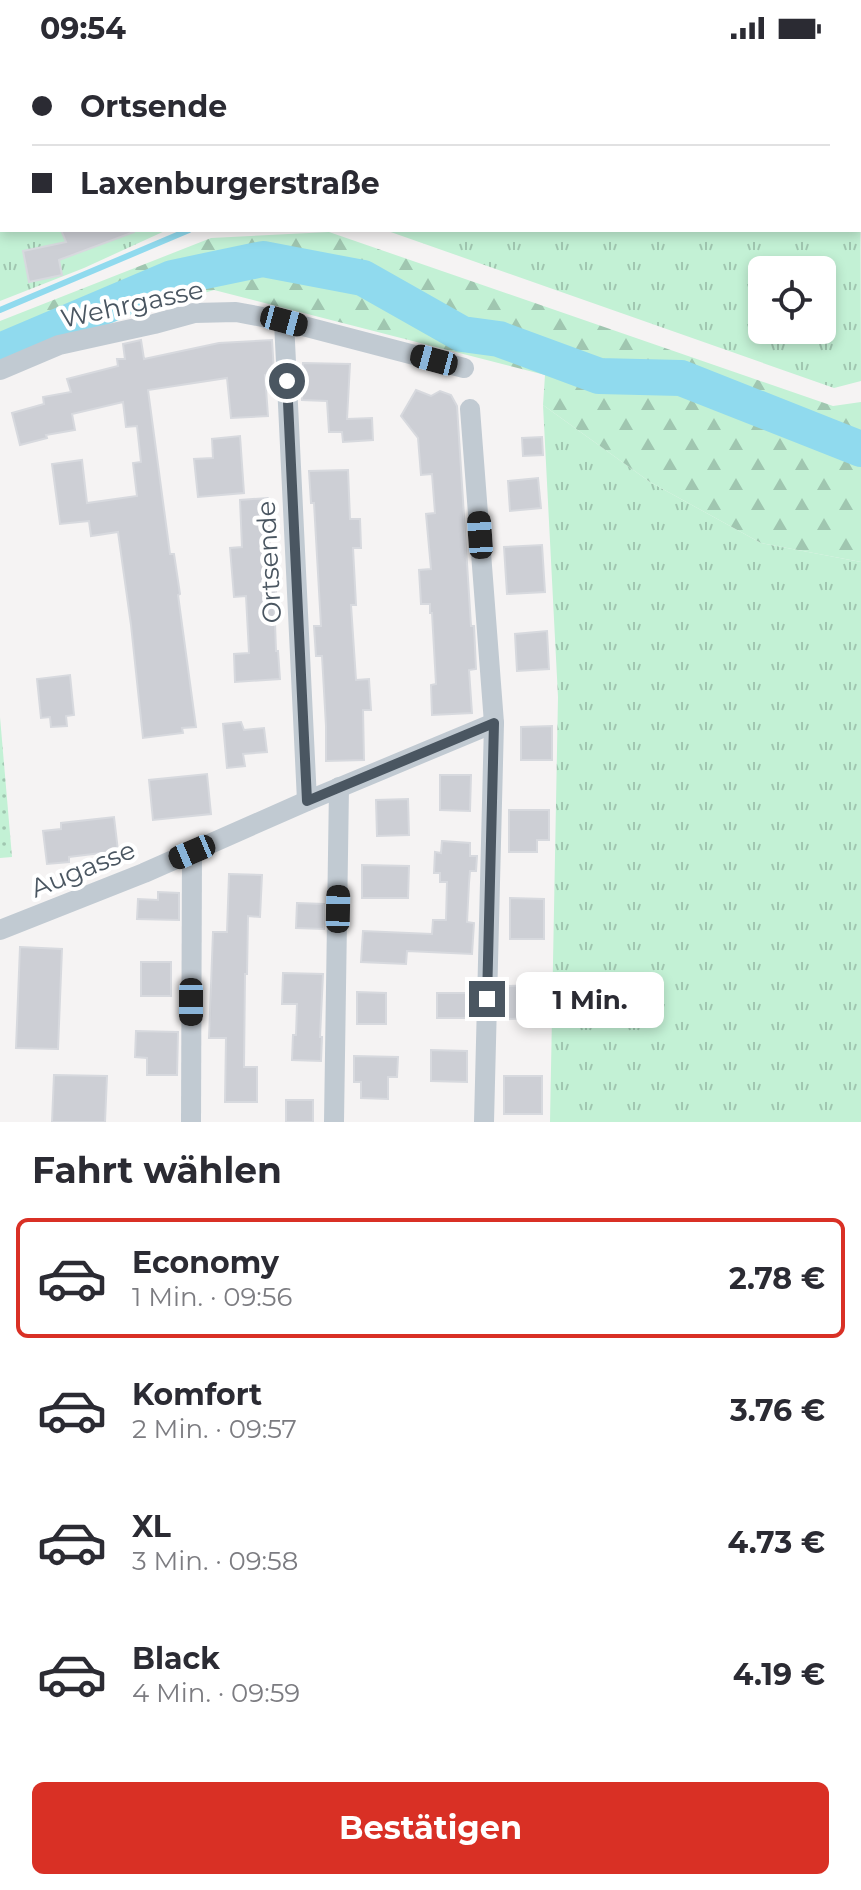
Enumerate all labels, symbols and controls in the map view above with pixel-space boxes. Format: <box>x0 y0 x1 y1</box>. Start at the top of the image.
text: 09:54 <box>40 10 126 47</box>
text: Ortsende <box>80 88 227 125</box>
text: Laxenburgerstraße <box>80 165 380 202</box>
map controls <box>748 256 836 344</box>
button: locate <box>748 256 836 344</box>
street label: Wehrgasse <box>58 273 206 335</box>
car <box>258 303 310 339</box>
car <box>408 342 460 378</box>
route start <box>269 363 305 399</box>
street label: Ortsende <box>250 500 288 624</box>
car <box>466 510 494 560</box>
car <box>165 832 219 872</box>
street label: Augasse <box>26 834 140 904</box>
car <box>326 885 350 933</box>
callout: 1 Min. <box>515 971 663 1027</box>
car <box>179 978 203 1026</box>
route end <box>469 981 505 1017</box>
text: 1 Min. <box>553 984 627 1016</box>
text: Fahrt wählen <box>32 1148 282 1192</box>
icon: car <box>36 1242 108 1314</box>
text: Economy <box>132 1244 279 1281</box>
text: 2.78 € <box>729 1260 825 1297</box>
text: 1 Min. · 09:56 <box>132 1281 292 1313</box>
icon: car <box>36 1374 108 1446</box>
text: Komfort <box>132 1376 262 1413</box>
text: 3.76 € <box>730 1392 825 1429</box>
text: 2 Min. · 09:57 <box>132 1413 297 1445</box>
icon: car <box>36 1506 108 1578</box>
text: XL <box>132 1508 171 1545</box>
text: 4.73 € <box>727 1524 825 1561</box>
text: 3 Min. · 09:58 <box>132 1545 298 1577</box>
icon: car <box>36 1638 108 1710</box>
text: Black <box>132 1640 220 1677</box>
text: 4.19 € <box>733 1656 825 1693</box>
text: 4 Min. · 09:59 <box>132 1677 300 1709</box>
button: Bestätigen <box>32 1782 829 1874</box>

